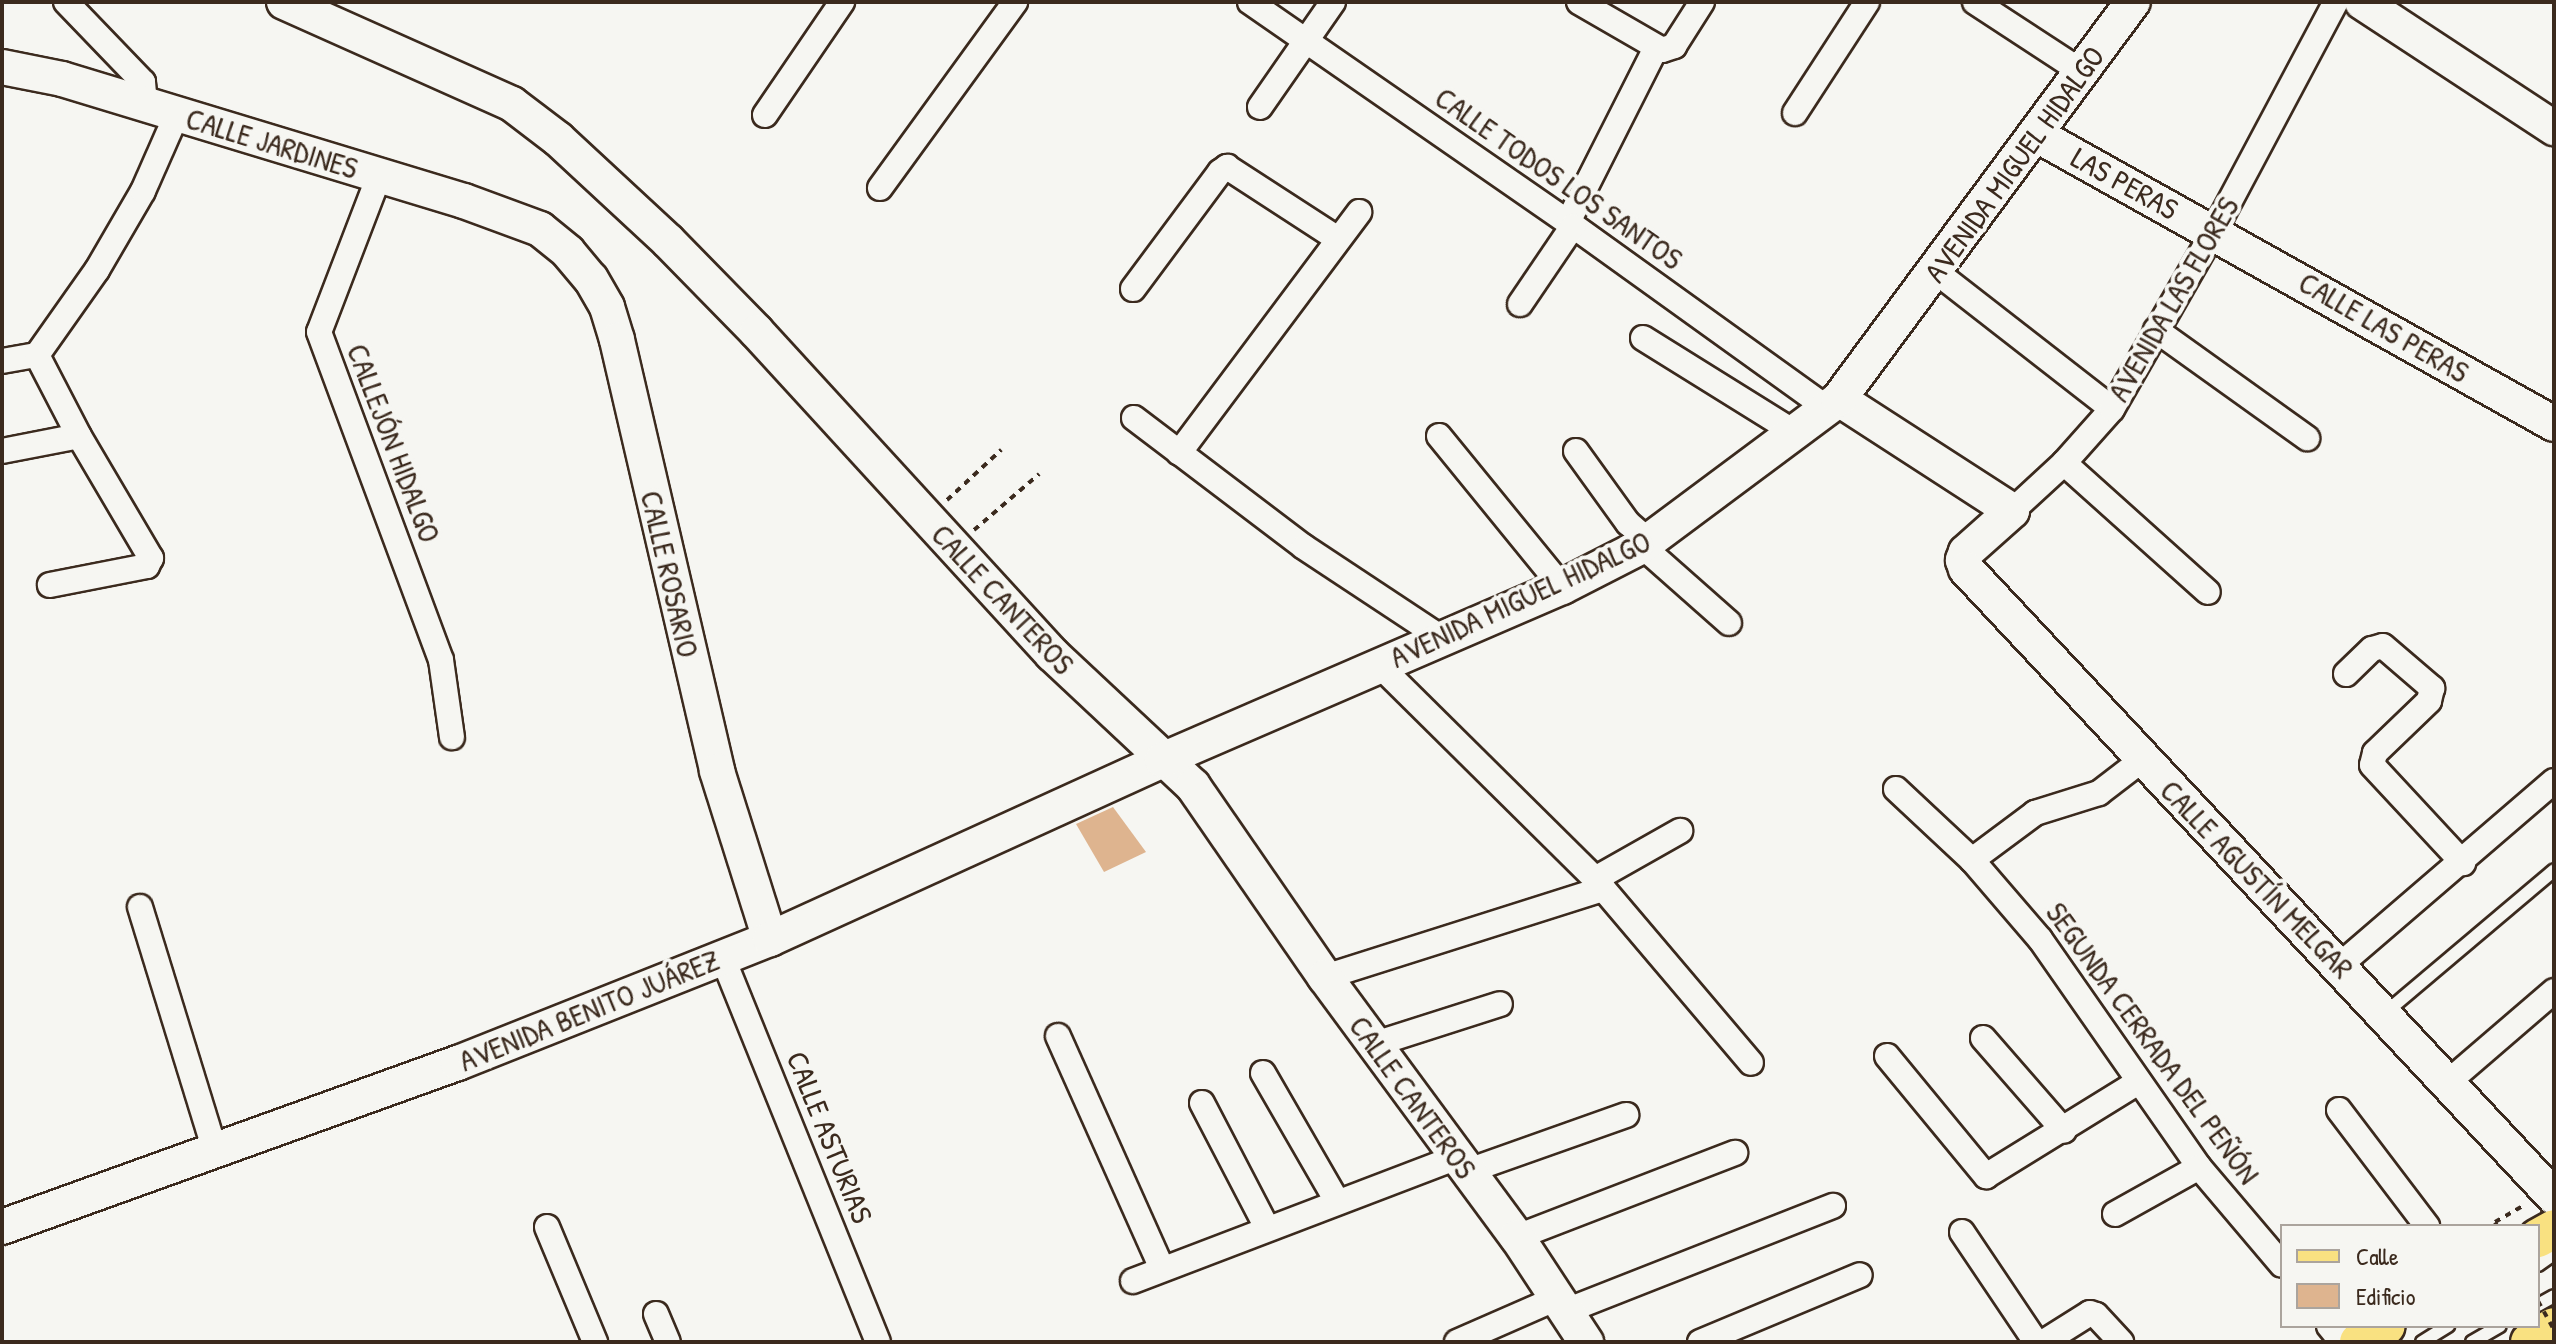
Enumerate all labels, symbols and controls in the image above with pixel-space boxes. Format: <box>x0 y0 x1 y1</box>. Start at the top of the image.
street label: AVENIDA MIGUEL HIDALGO <box>1916 39 2112 289</box>
street label: CALLE TODOS LOS SANTOS <box>1429 79 1689 277</box>
street label: CALLE JARDINES <box>182 100 362 186</box>
street label: LAS PERAS <box>2065 139 2185 227</box>
street label: AVENIDA LAS FLORES <box>2100 191 2246 407</box>
street label: CALLE LAS PERAS <box>2293 264 2475 390</box>
street label: CALLEJÓN HIDALGO <box>340 339 448 547</box>
street label: CALLE ROSARIO <box>633 487 707 661</box>
street label: CALLE CANTEROS <box>924 517 1082 681</box>
street label: AVENIDA MIGUEL HIDALGO <box>1384 523 1656 675</box>
street label: CALLE AGUSTÍN MELGAR <box>2153 772 2361 986</box>
street label: SEGUNDA CERRADA DEL PEÑÓN <box>2039 895 2267 1191</box>
street label: AVENIDA BENITO JUÁREZ <box>454 941 724 1079</box>
street label: CALLE CANTEROS <box>1342 1009 1484 1185</box>
street label: CALLE ASTURIAS <box>779 1046 881 1228</box>
legend <box>2280 1224 2540 1328</box>
text: Calle <box>2356 1240 2398 1272</box>
text: Edificio <box>2356 1280 2415 1312</box>

